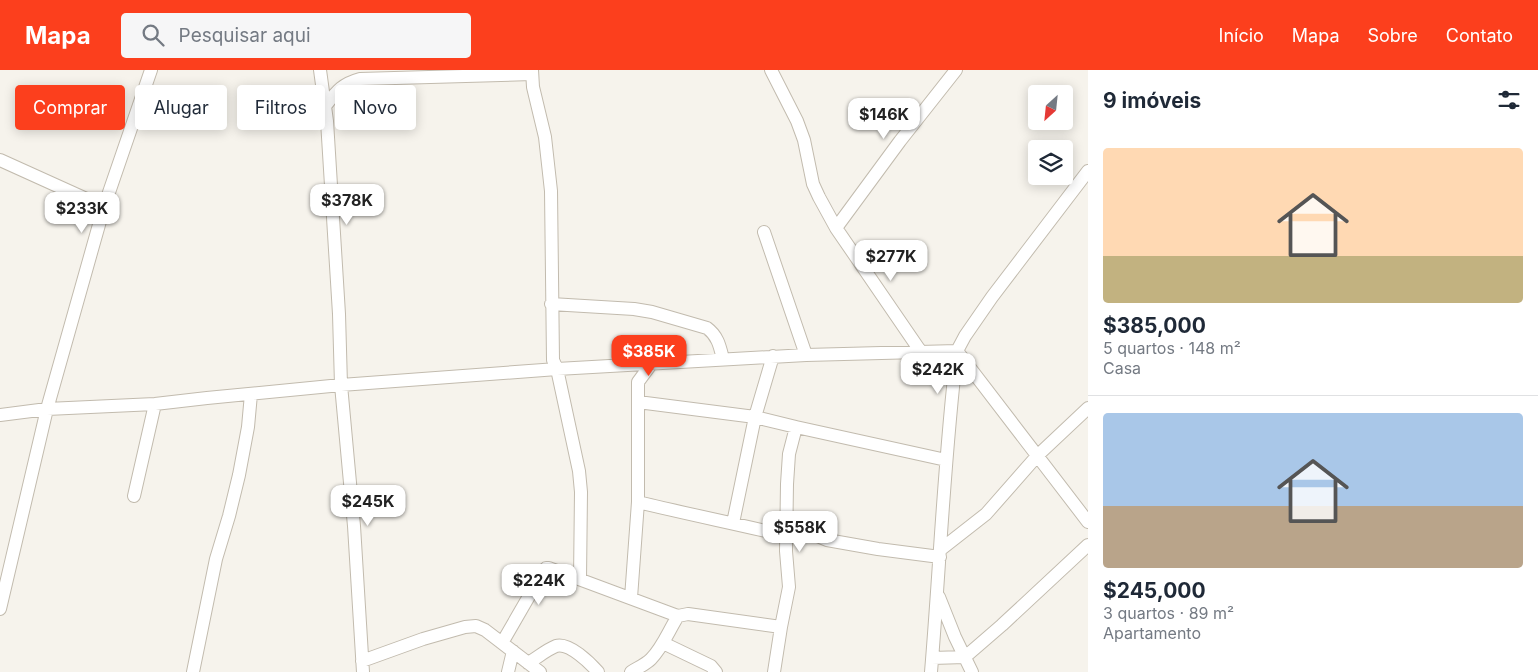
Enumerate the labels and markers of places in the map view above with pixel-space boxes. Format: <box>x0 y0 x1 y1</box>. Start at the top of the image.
pin: $146K <box>849 98 919 140</box>
pin: $378K <box>312 184 382 226</box>
pin: $233K <box>47 191 117 234</box>
pin: $277K <box>856 240 926 282</box>
pin: $385K <box>614 334 684 377</box>
pin: $242K <box>903 352 973 395</box>
pin: $245K <box>333 484 403 527</box>
pin: $558K <box>765 510 835 553</box>
pin: $224K <box>504 564 574 606</box>

